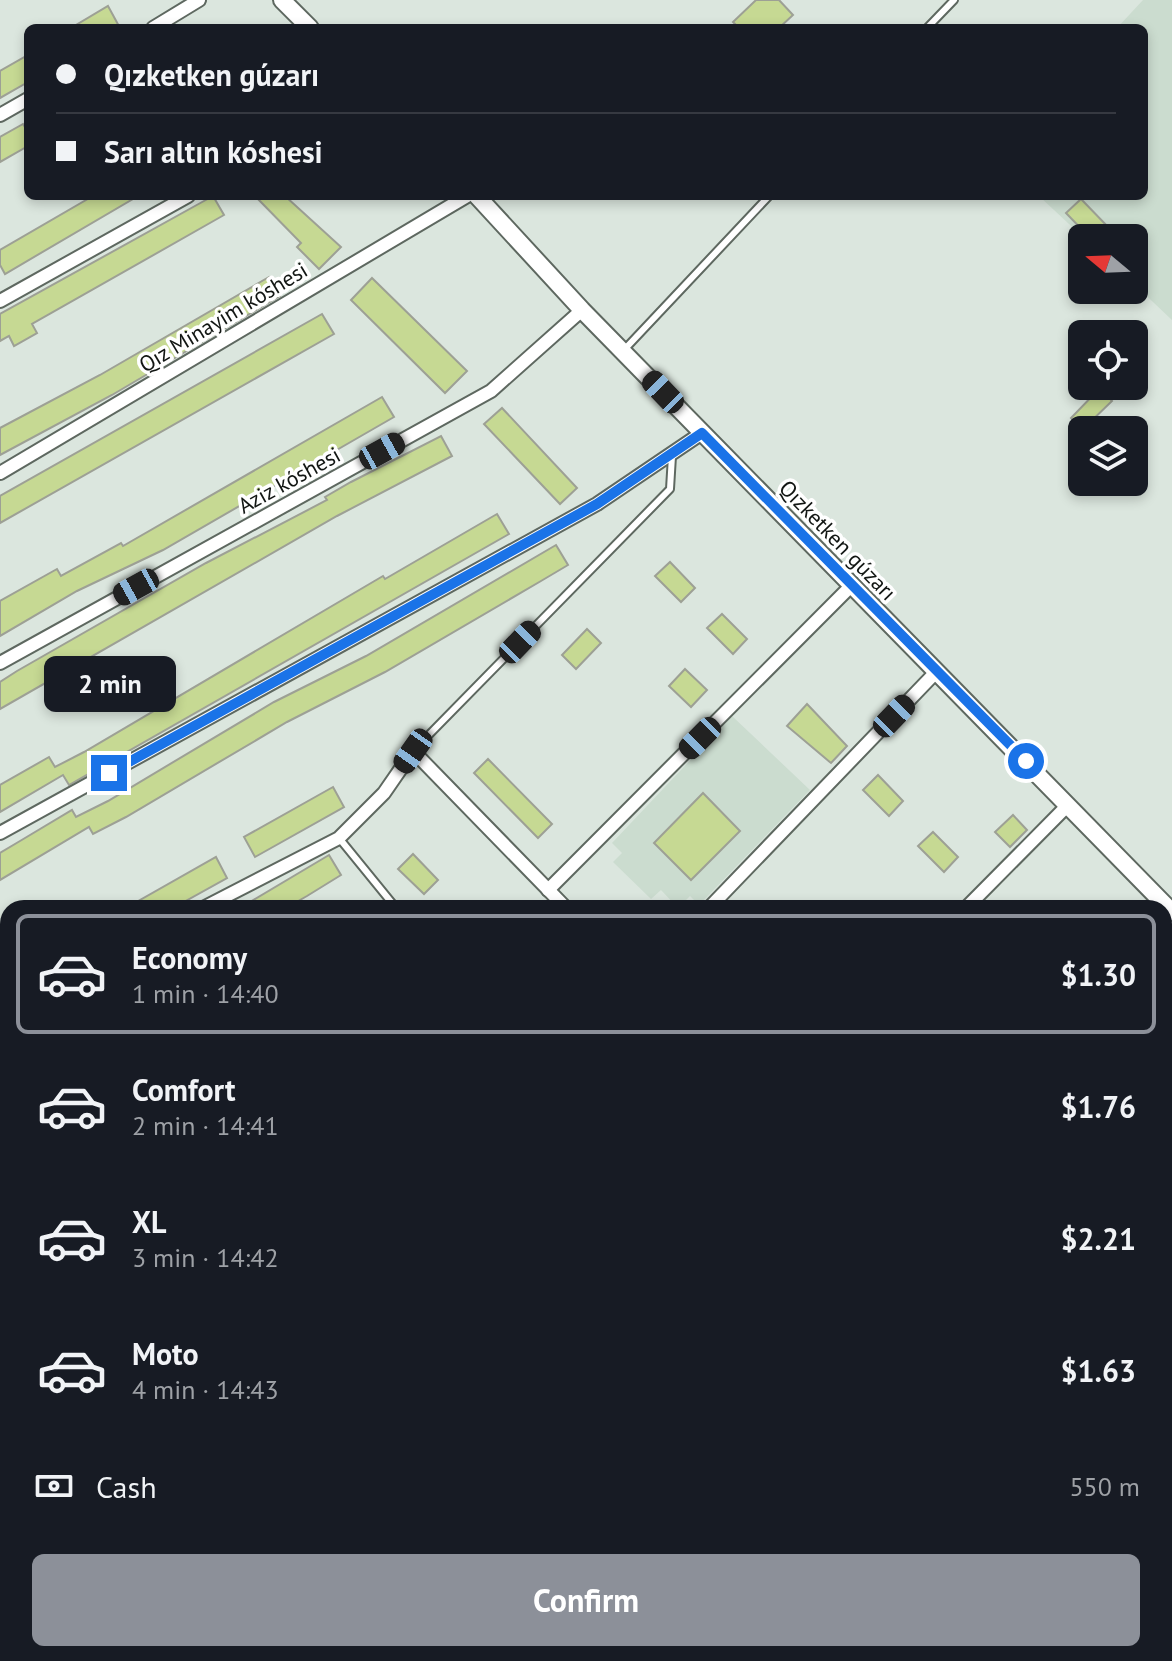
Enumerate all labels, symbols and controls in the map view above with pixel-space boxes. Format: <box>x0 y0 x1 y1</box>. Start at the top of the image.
text: Qızketken gúzarı <box>104 55 319 94</box>
text: Sarı altın kóshesi <box>104 132 323 171</box>
north arrow <box>1068 224 1148 304</box>
map controls <box>1068 224 1148 496</box>
street label: Qız Minayim kóshesi <box>134 256 312 378</box>
button: locate <box>1068 320 1148 400</box>
car <box>638 366 688 418</box>
button: layers <box>1068 416 1148 496</box>
car <box>355 429 409 473</box>
street label: Aziz kóshesi <box>233 440 345 520</box>
street label: Qızketken gúzarı <box>773 474 903 606</box>
car <box>109 565 163 609</box>
car <box>495 616 545 668</box>
callout: 2 min <box>43 657 175 713</box>
text: 2 min <box>78 667 142 700</box>
car <box>869 690 919 742</box>
car <box>675 713 725 763</box>
car <box>389 724 437 778</box>
route start <box>1008 743 1044 779</box>
route end <box>91 755 127 791</box>
icon: car <box>36 938 108 1010</box>
text: Economy <box>132 938 247 977</box>
text: $1.30 <box>1061 955 1136 994</box>
text: 1 min · 14:40 <box>132 977 279 1010</box>
icon: car <box>36 1070 108 1142</box>
text: Comfort <box>132 1070 235 1109</box>
text: $1.76 <box>1061 1087 1136 1126</box>
text: 2 min · 14:41 <box>132 1109 279 1142</box>
icon: car <box>36 1202 108 1274</box>
text: XL <box>132 1202 166 1241</box>
text: $2.21 <box>1061 1219 1136 1258</box>
text: 3 min · 14:42 <box>132 1241 279 1274</box>
icon: car <box>36 1334 108 1406</box>
text: Moto <box>132 1334 199 1373</box>
text: $1.63 <box>1061 1351 1136 1390</box>
text: 4 min · 14:43 <box>132 1373 279 1406</box>
icon: cash <box>32 1464 76 1508</box>
text: Cash <box>96 1467 157 1506</box>
text: 550 m <box>1069 1470 1140 1503</box>
button: Confirm <box>32 1554 1140 1646</box>

